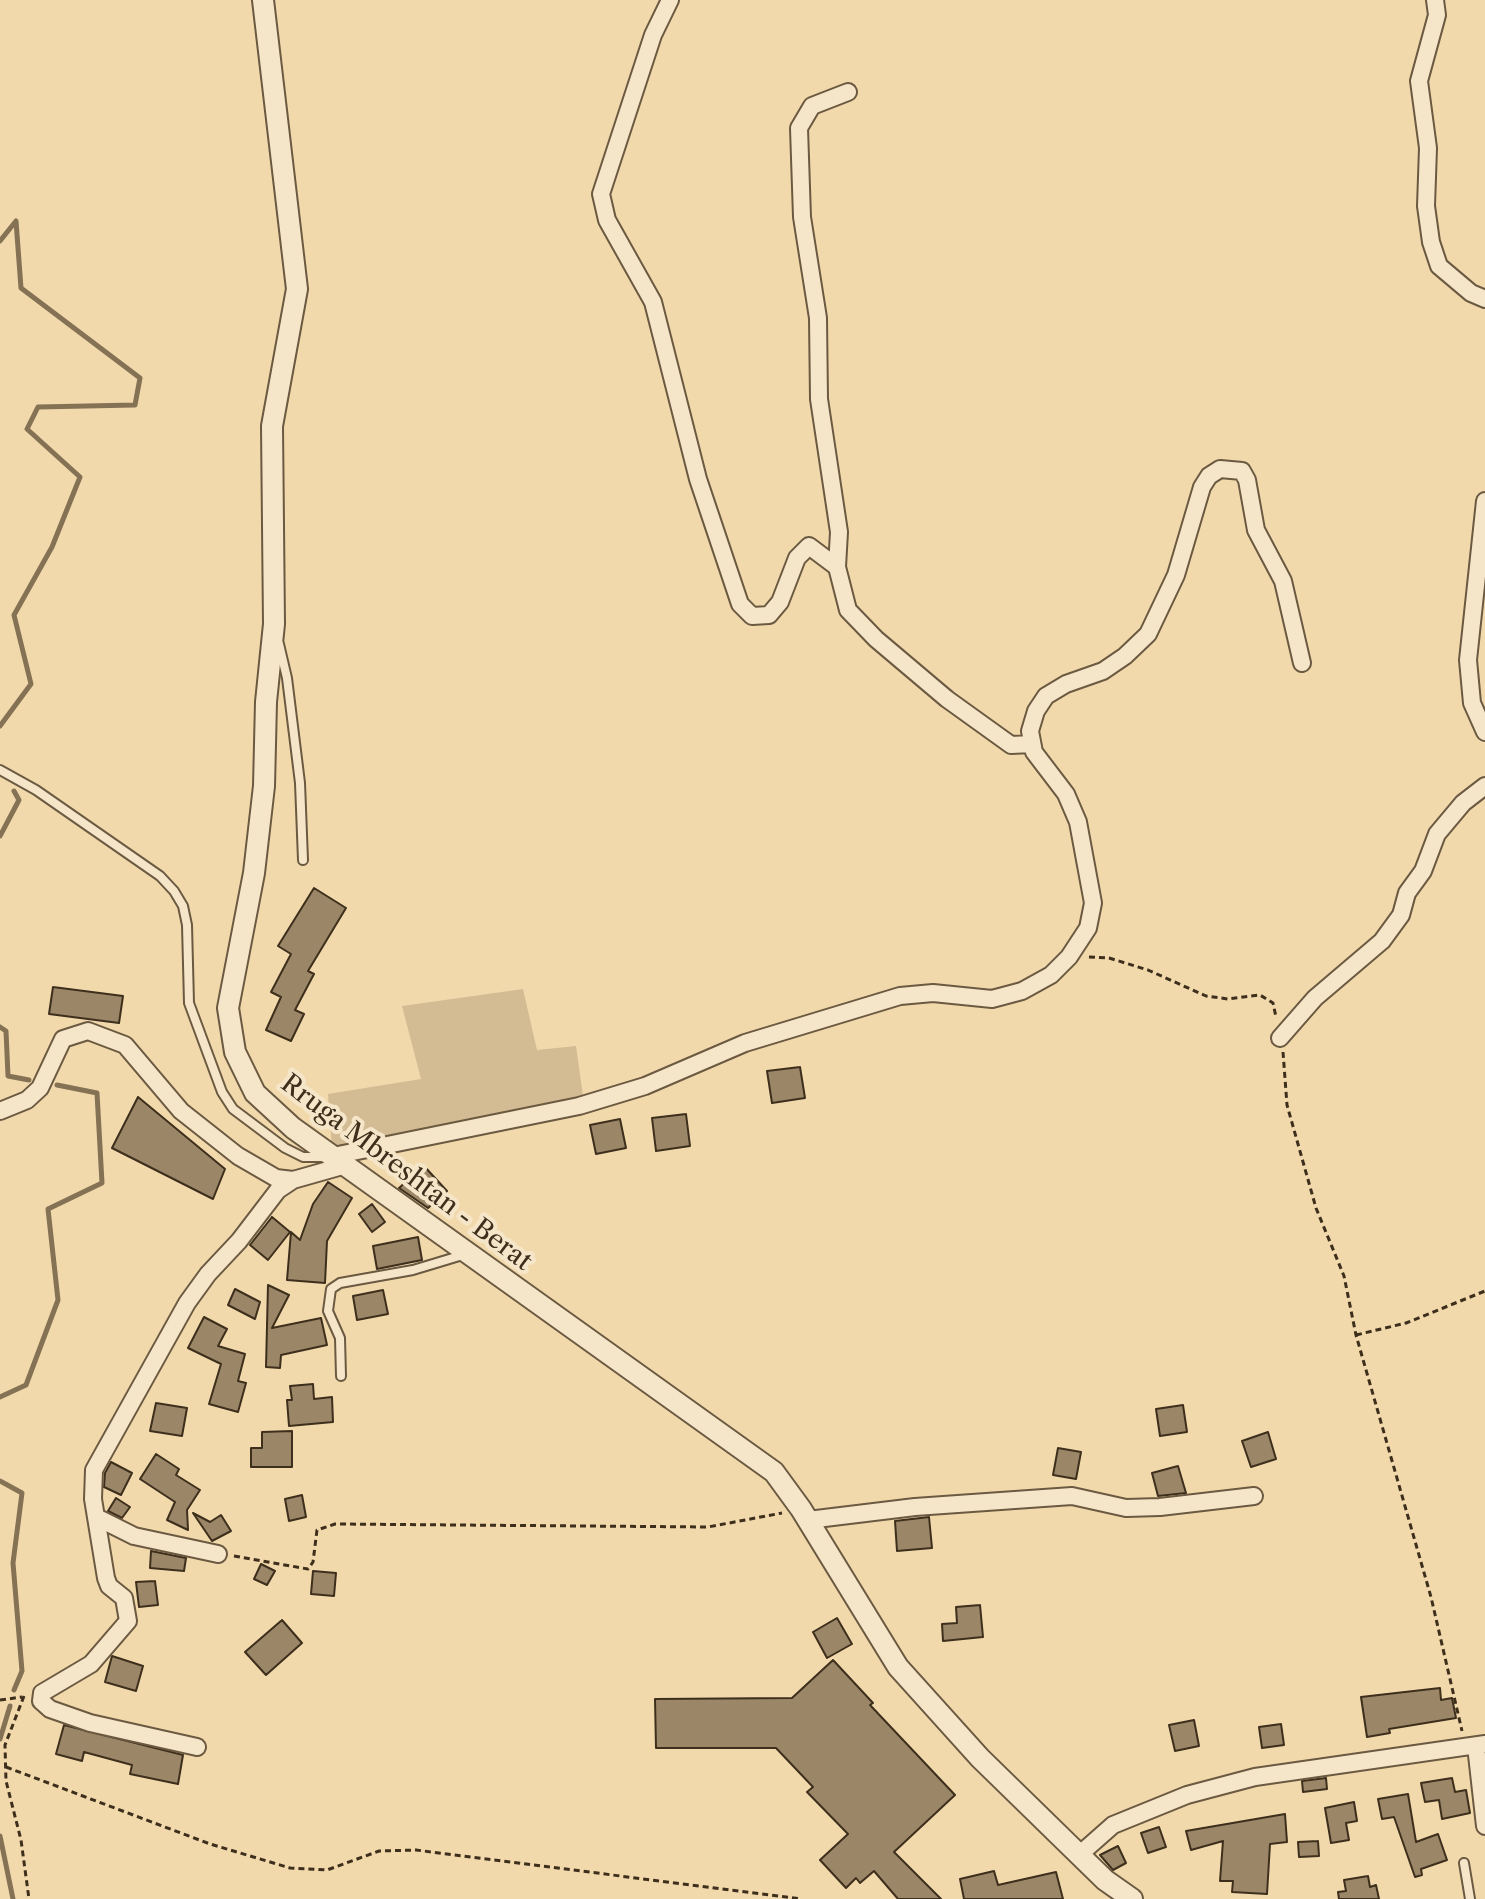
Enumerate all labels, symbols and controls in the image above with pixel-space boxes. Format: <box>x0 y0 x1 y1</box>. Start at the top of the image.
street label: Rruga Mbreshtan - Berat <box>274 1068 538 1278</box>

